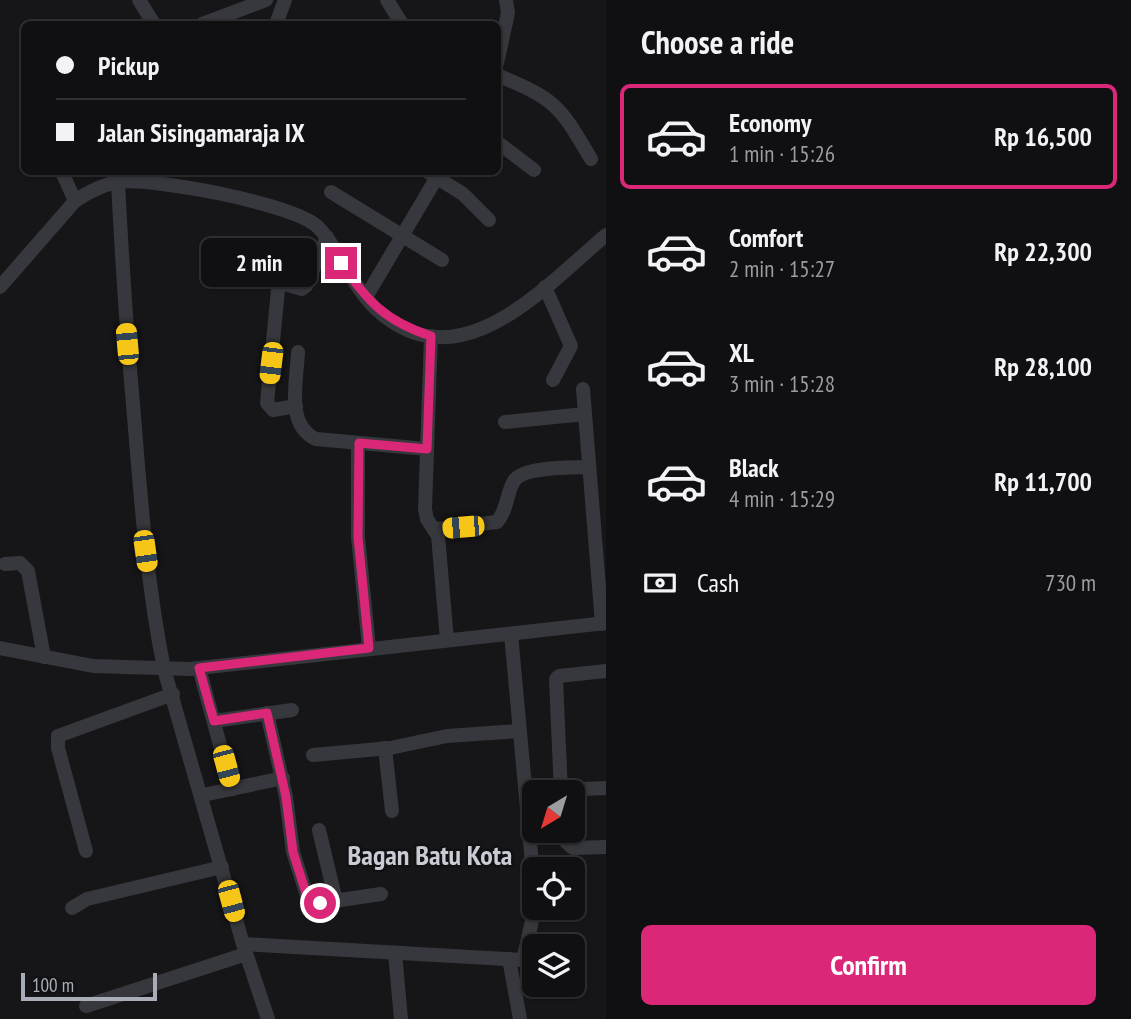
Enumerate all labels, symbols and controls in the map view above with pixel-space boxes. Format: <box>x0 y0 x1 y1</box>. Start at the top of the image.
text: Choose a ride <box>641 21 794 63</box>
text: Pickup <box>98 49 159 82</box>
icon: car <box>645 105 708 168</box>
text: Economy <box>729 106 811 139</box>
text: Jalan Sisingamaraja IX <box>98 116 305 149</box>
text: Rp 16,500 <box>994 120 1092 153</box>
text: 1 min · 15:26 <box>729 139 835 168</box>
icon: car <box>645 220 708 283</box>
text: Comfort <box>729 221 803 254</box>
text: Rp 22,300 <box>994 235 1092 268</box>
callout: 2 min <box>201 238 316 288</box>
route end <box>325 247 357 279</box>
text: 2 min <box>236 248 282 277</box>
text: 2 min · 15:27 <box>729 254 835 283</box>
car <box>115 322 140 366</box>
icon: car <box>645 335 708 398</box>
text: XL <box>729 336 754 369</box>
car <box>259 341 284 385</box>
text: Rp 28,100 <box>994 350 1092 383</box>
text: 3 min · 15:28 <box>729 369 835 398</box>
icon: car <box>645 450 708 513</box>
text: Black <box>729 451 779 484</box>
text: Rp 11,700 <box>994 465 1092 498</box>
text: 4 min · 15:29 <box>729 484 835 513</box>
car <box>442 515 485 539</box>
car <box>132 529 159 573</box>
icon: cash <box>641 564 679 602</box>
text: Cash <box>697 566 739 599</box>
text: 730 m <box>1045 568 1096 597</box>
car <box>211 743 242 789</box>
north arrow <box>522 780 584 844</box>
map controls <box>522 780 585 997</box>
district label: Bagan Batu Kota <box>348 836 512 873</box>
button: locate <box>522 857 585 920</box>
car <box>216 878 247 924</box>
route start <box>304 887 336 919</box>
button: Confirm <box>641 925 1096 1005</box>
button: layers <box>522 934 585 997</box>
scale bar <box>21 970 158 1002</box>
text: 100 m <box>32 973 74 997</box>

